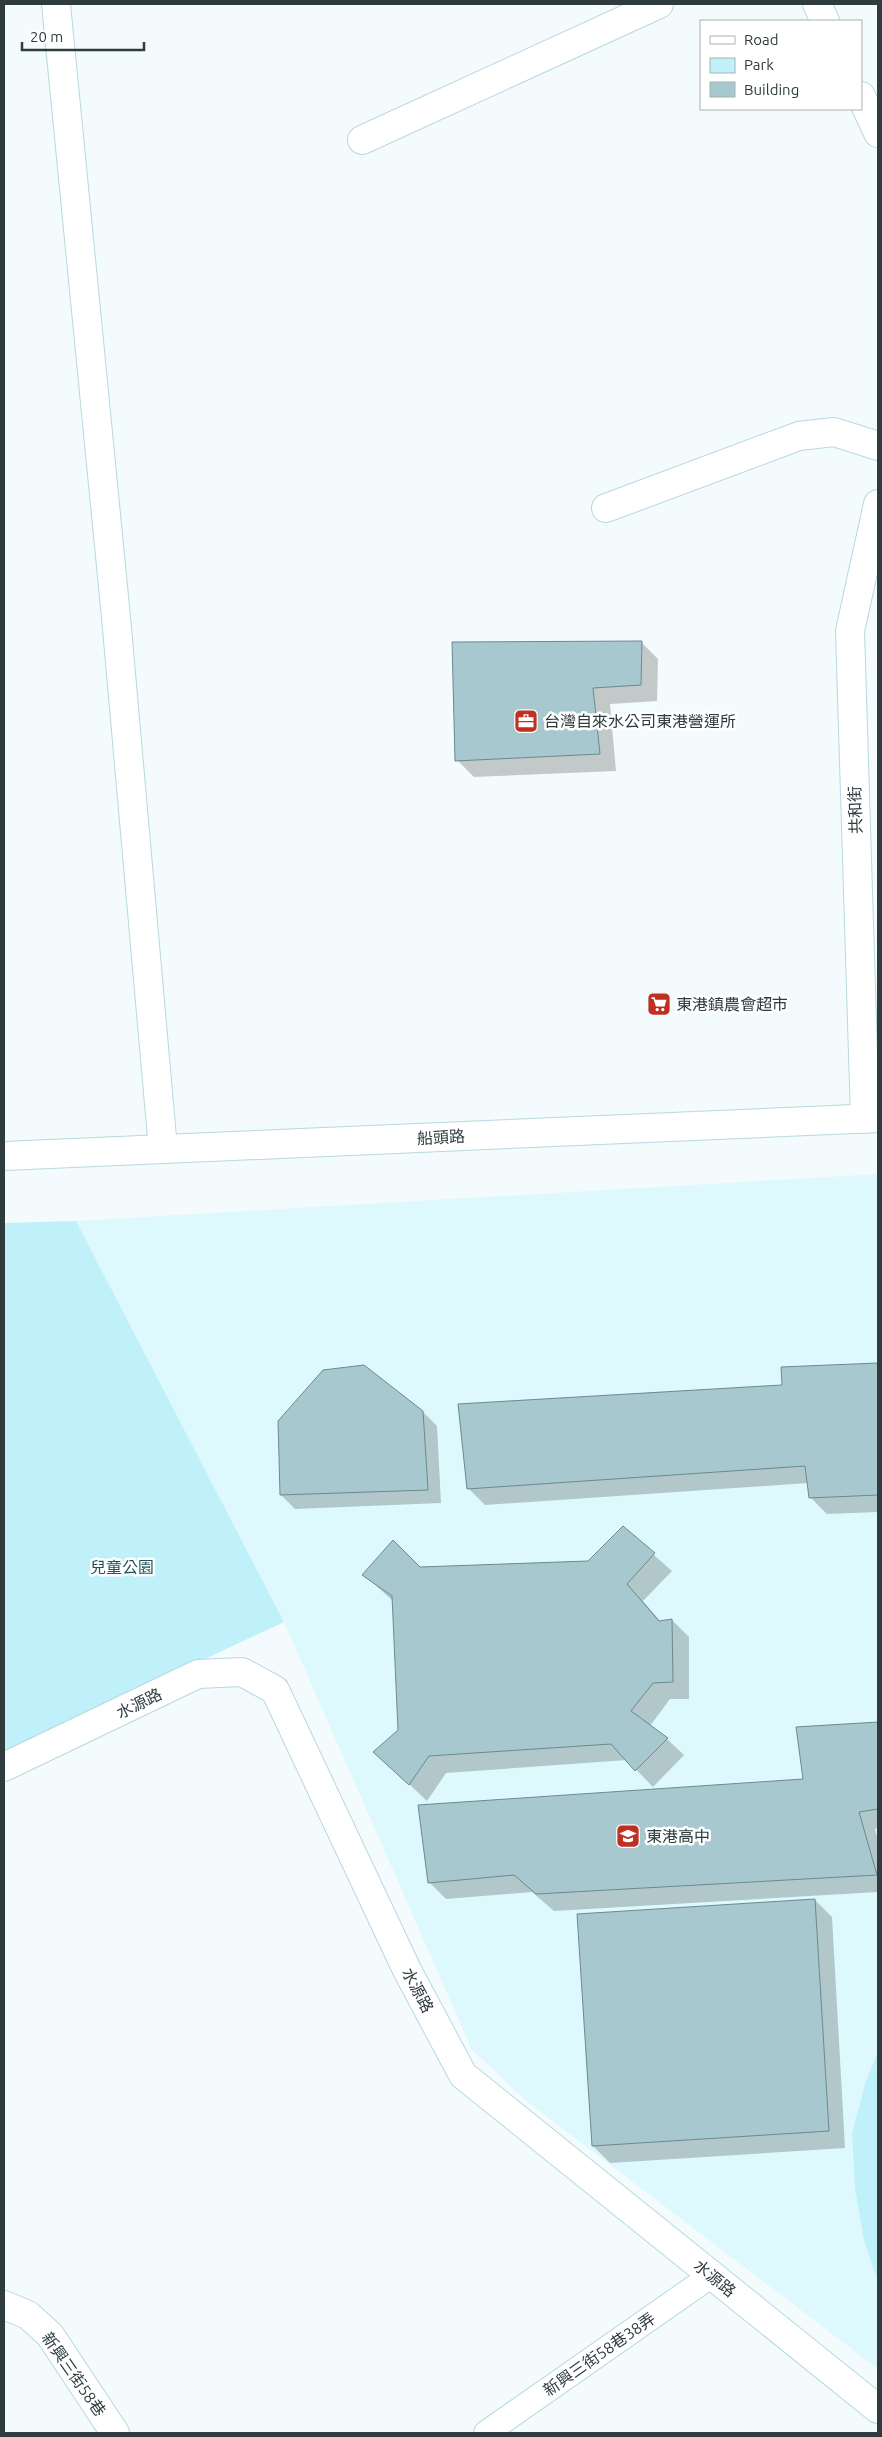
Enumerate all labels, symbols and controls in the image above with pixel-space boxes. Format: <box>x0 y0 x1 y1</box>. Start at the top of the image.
scale bar <box>22 20 145 52</box>
legend <box>700 20 862 110</box>
text: 20 m <box>30 28 63 45</box>
text: Road <box>744 31 779 48</box>
text: Park <box>744 56 774 73</box>
text: Building <box>744 81 799 98</box>
office icon: 台灣自來水公司東港營運所 <box>513 708 539 734</box>
place label: 台灣自來水公司東港營運所 <box>544 712 736 730</box>
street label: 共和街 <box>845 786 865 834</box>
supermarket icon: 東港鎮農會超市 <box>646 991 672 1017</box>
place label: 東港鎮農會超市 <box>676 995 788 1013</box>
street label: 船頭路 <box>417 1127 465 1147</box>
park label: 兒童公園 <box>90 1558 154 1576</box>
street label: 水源路 <box>113 1684 165 1722</box>
school or university icon: 東港高中 <box>615 1823 641 1849</box>
place label: 東港高中 <box>646 1827 710 1845</box>
street label: 水源路 <box>399 1965 437 2015</box>
street label: 水源路 <box>691 2256 739 2300</box>
street label: 新興三街58巷38弄 <box>540 2309 658 2399</box>
street label: 新興三街58巷 <box>39 2329 109 2419</box>

